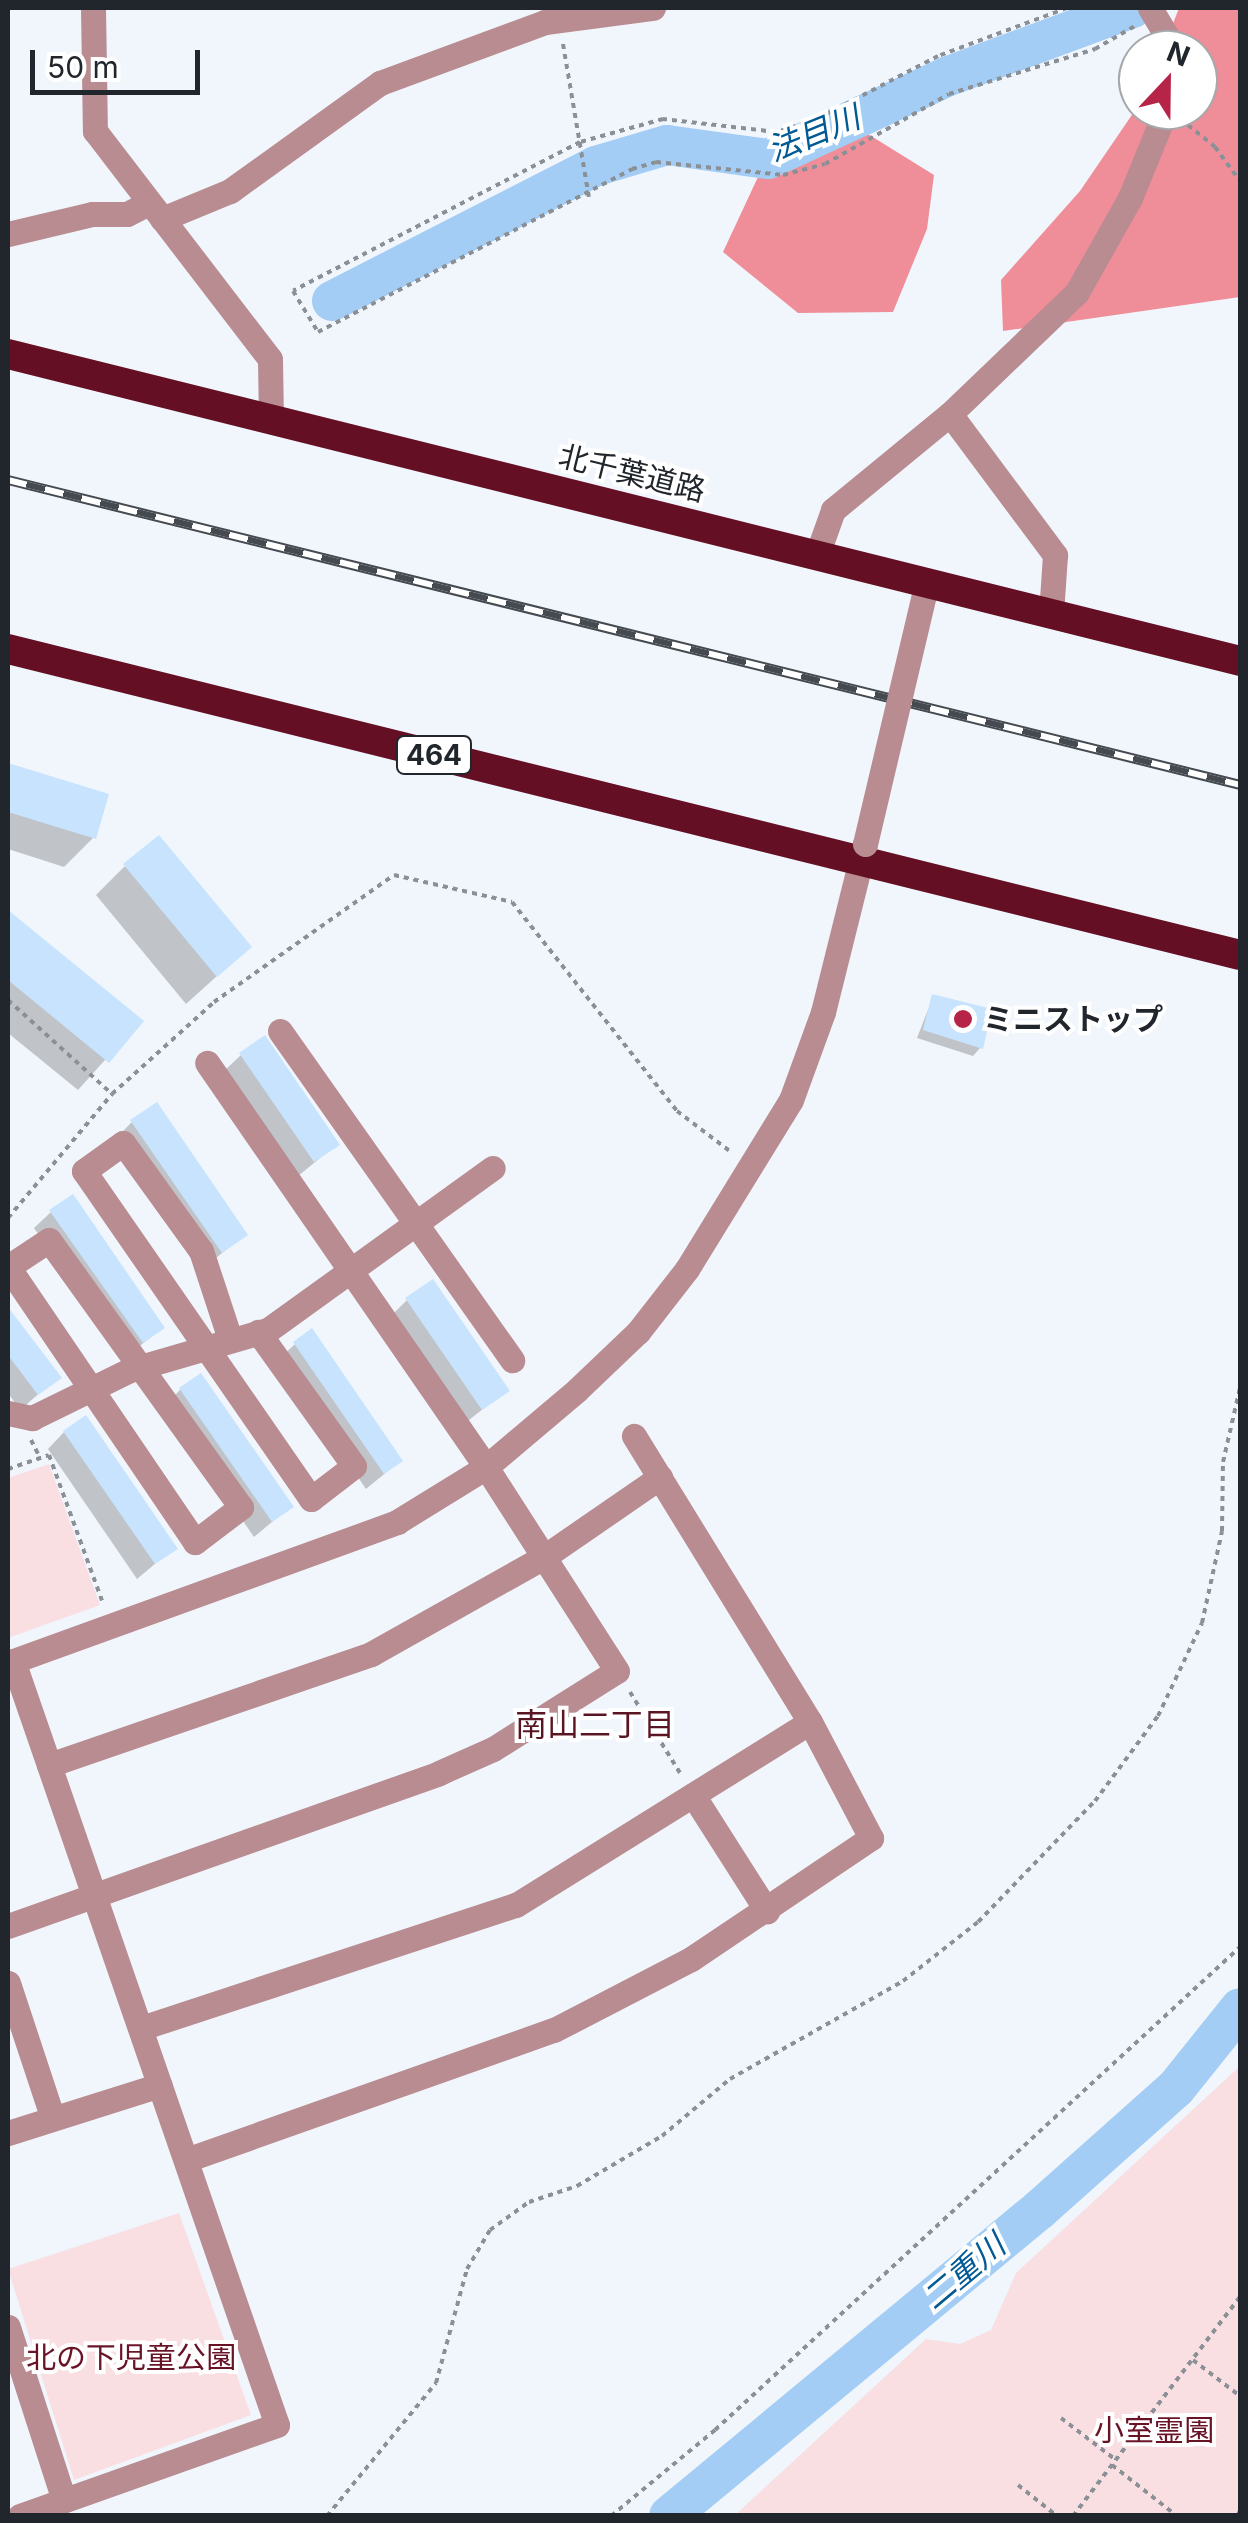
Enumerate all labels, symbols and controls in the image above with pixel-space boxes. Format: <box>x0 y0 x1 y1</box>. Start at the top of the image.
scale bar <box>35 30 205 92</box>
north arrow <box>1118 30 1218 130</box>
text: N <box>1162 34 1195 74</box>
text: 50 m <box>47 49 119 85</box>
water label: 法目川 <box>762 98 866 170</box>
street label: 北千葉道路 <box>555 437 709 509</box>
road number: 464 <box>394 732 474 778</box>
place label: ミニストップ <box>983 1001 1163 1037</box>
marker: ミニストップ <box>952 1008 974 1030</box>
district label: 南山二丁目 <box>515 1706 675 1744</box>
water label: 二重川 <box>915 2226 1013 2318</box>
park label: 北の下児童公園 <box>26 2339 236 2375</box>
park label: 小室霊園 <box>1094 2412 1214 2448</box>

